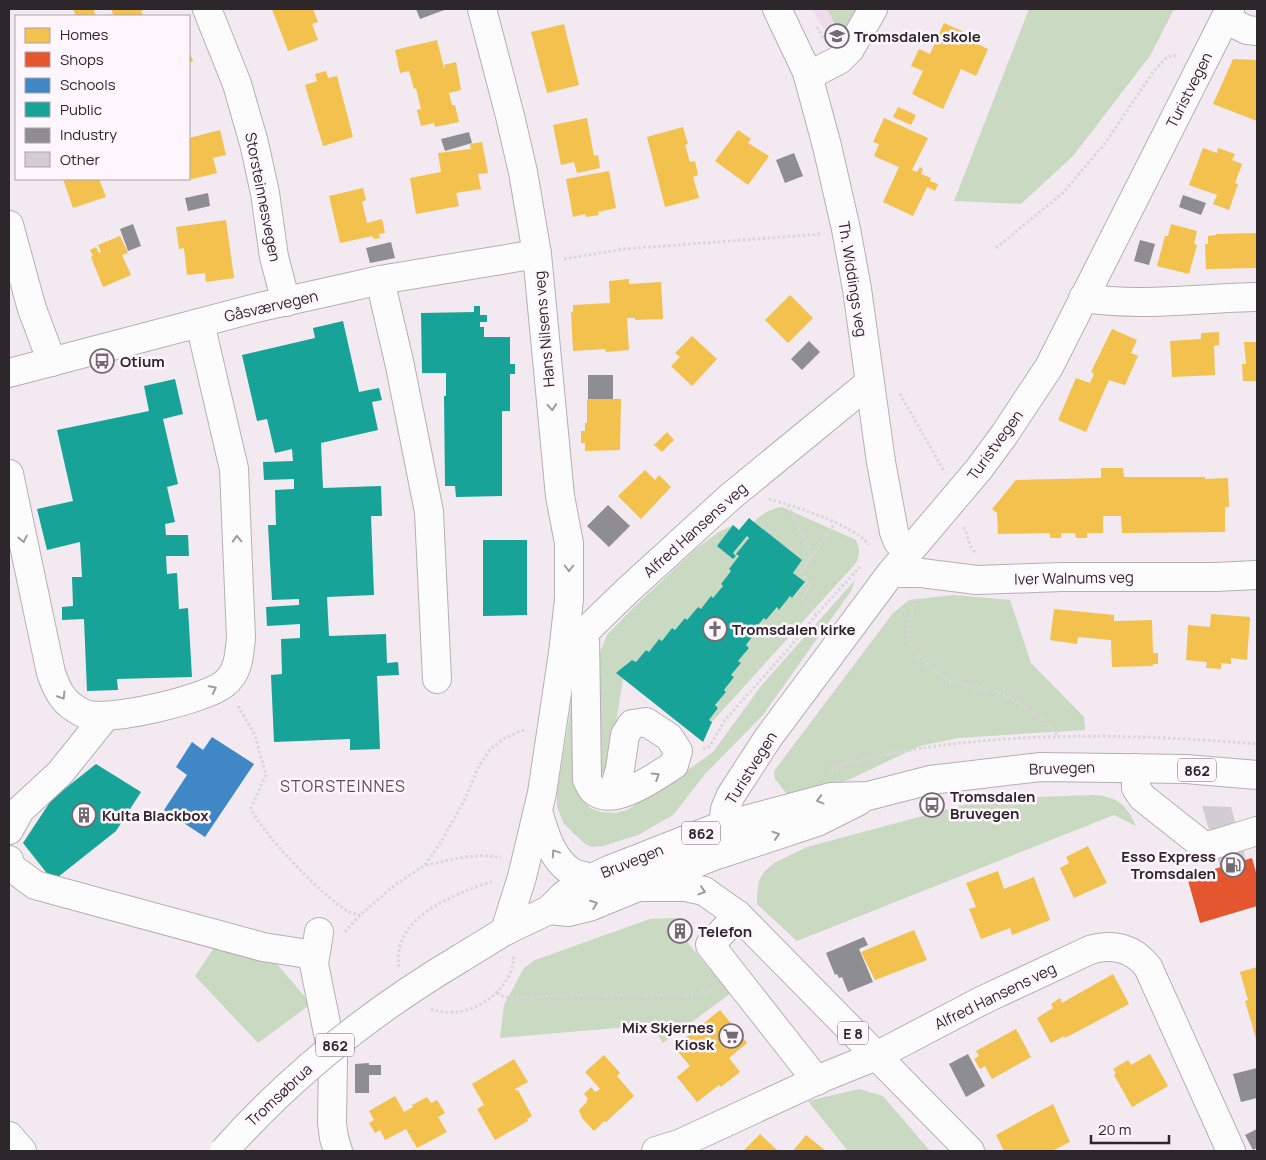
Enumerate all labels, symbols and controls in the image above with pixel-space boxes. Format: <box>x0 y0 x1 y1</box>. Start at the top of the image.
legend <box>15 15 190 180</box>
school or university icon: Tromsdalen skole <box>824 23 850 49</box>
text: Homes <box>60 24 109 45</box>
place label: Tromsdalen skole <box>854 26 981 47</box>
street label: Turistvegen <box>1161 48 1217 131</box>
text: Shops <box>60 49 104 70</box>
text: Schools <box>60 74 116 95</box>
text: Public <box>60 99 102 120</box>
text: Industry <box>60 124 117 145</box>
street label: Storsteinnesvegen <box>240 131 286 264</box>
text: Other <box>60 149 101 170</box>
street label: Th. Widdings veg <box>833 220 873 338</box>
street label: Hans Nilsens veg <box>528 270 560 388</box>
street label: Gåsværvegen <box>222 285 320 327</box>
bus stop icon: Otium <box>89 348 115 374</box>
place label: Otium <box>120 351 165 372</box>
one-way arrow <box>546 403 557 411</box>
street label: Turistvegen <box>962 405 1028 484</box>
street label: Alfred Hansens veg <box>639 478 751 582</box>
one-way arrow <box>17 534 27 543</box>
one-way arrow <box>232 534 242 542</box>
one-way arrow <box>564 565 574 573</box>
street label: Iver Walnums veg <box>1014 566 1134 590</box>
church icon: Tromsdalen kirke <box>702 616 728 642</box>
place label: Tromsdalen kirke <box>732 619 856 640</box>
one-way arrow <box>208 685 217 695</box>
one-way arrow <box>55 691 65 700</box>
street label: Turistvegen <box>720 727 782 808</box>
street label: Bruvegen <box>1029 756 1095 780</box>
road number: 862 <box>1178 758 1216 782</box>
one-way arrow <box>651 772 660 782</box>
district label: STORSTEINNES <box>280 775 406 797</box>
place label: Tromsdalen Bruvegen <box>950 786 1035 824</box>
bus stop icon: Tromsdalen Bruvegen <box>919 792 945 818</box>
one-way arrow <box>816 794 824 804</box>
building icon: Kulta Blackbox <box>71 802 97 828</box>
place label: Kulta Blackbox <box>102 805 209 826</box>
road number: 862 <box>682 821 720 844</box>
one-way arrow <box>771 831 779 841</box>
street label: Bruvegen <box>597 839 667 883</box>
place label: Esso Express Tromsdalen <box>1121 846 1216 884</box>
one-way arrow <box>552 849 561 859</box>
fuel station icon: Esso Express Tromsdalen <box>1220 852 1246 878</box>
one-way arrow <box>697 886 705 896</box>
one-way arrow <box>589 900 598 911</box>
building icon: Telefon <box>667 918 693 944</box>
place label: Telefon <box>698 921 752 942</box>
street label: Alfred Hansens veg <box>931 957 1059 1035</box>
place label: Mix Skjernes Kiosk <box>622 1017 715 1055</box>
road number: E 8 <box>838 1021 868 1044</box>
supermarket icon: Mix Skjernes Kiosk <box>718 1023 744 1049</box>
road number: 862 <box>316 1034 354 1056</box>
street label: Tromsøbrua <box>241 1059 317 1131</box>
scale bar <box>1091 1112 1168 1144</box>
text: 20 m <box>1098 1119 1131 1140</box>

